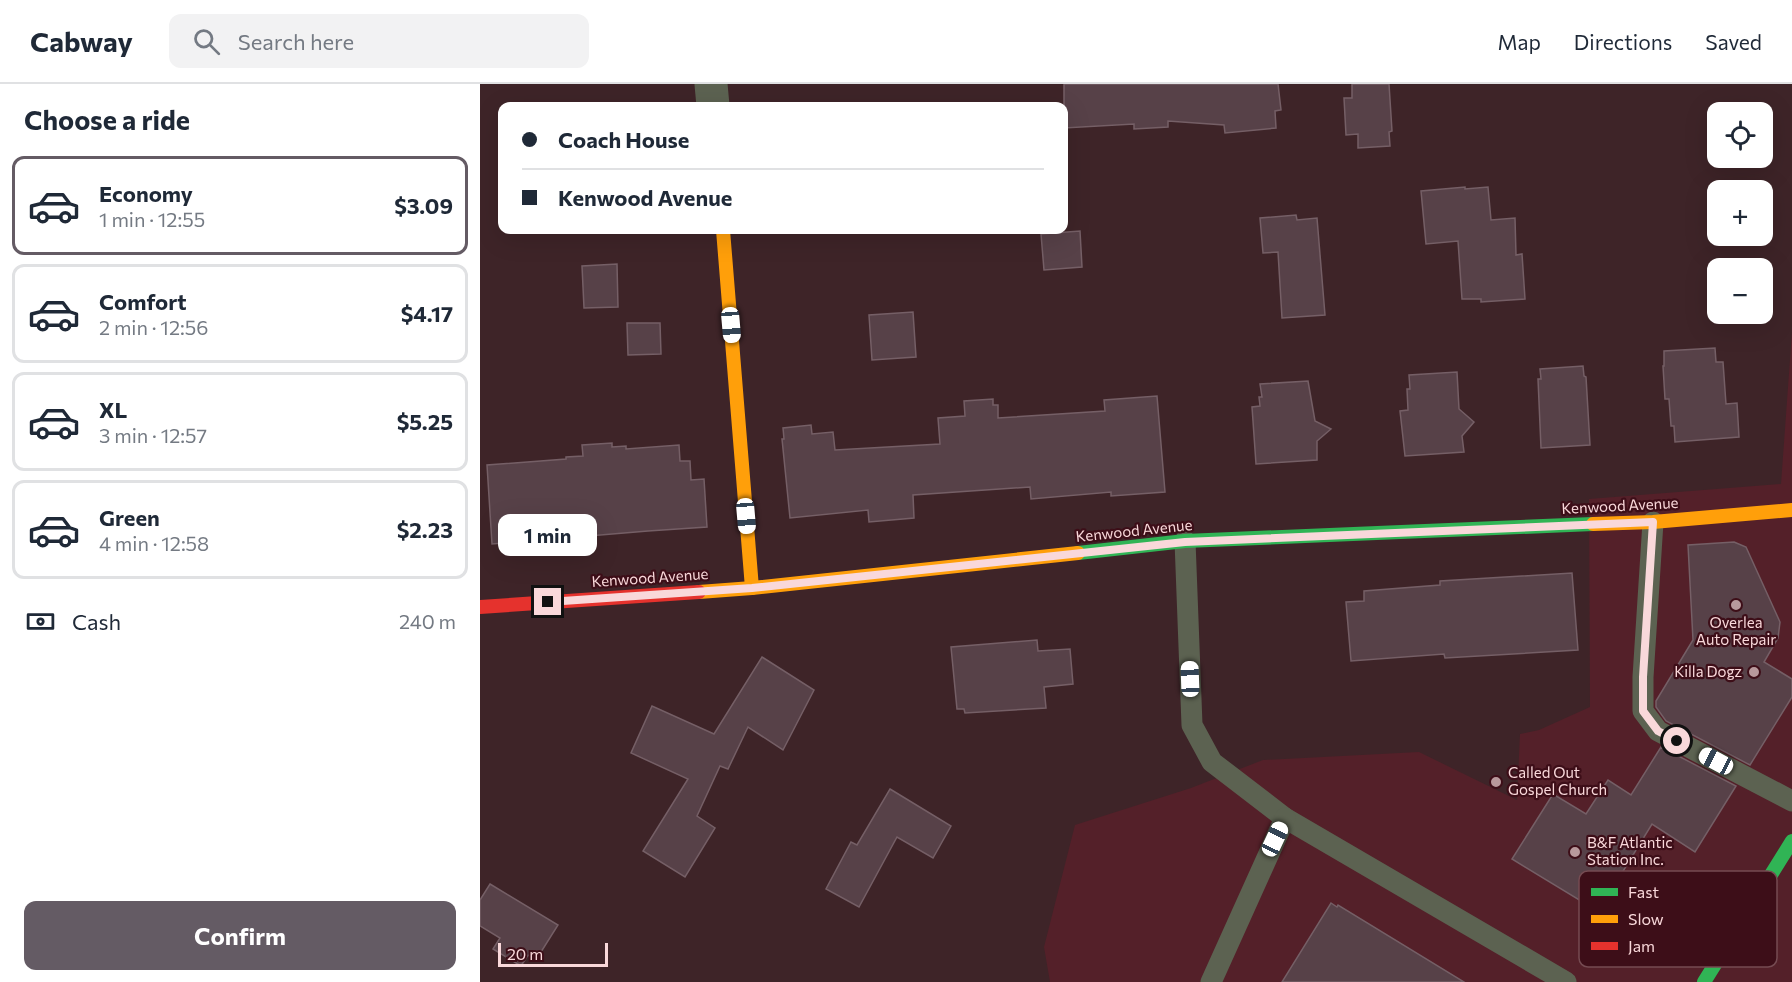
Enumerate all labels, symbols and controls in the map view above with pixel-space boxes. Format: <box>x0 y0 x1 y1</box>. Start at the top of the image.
search box <box>169 14 589 68</box>
text: Cabway <box>30 24 133 58</box>
icon: search <box>190 25 223 58</box>
text: Search here <box>238 28 354 55</box>
text: Map <box>1498 29 1541 54</box>
text: Directions <box>1574 29 1672 54</box>
text: Saved <box>1705 29 1762 54</box>
map controls <box>1707 102 1773 324</box>
button: locate <box>1707 102 1773 168</box>
text: Choose a ride <box>24 103 190 136</box>
text: Coach House <box>558 126 689 153</box>
icon: car <box>27 179 81 233</box>
text: Economy <box>99 180 193 207</box>
button: + <box>1707 180 1773 246</box>
text: Kenwood Avenue <box>558 184 732 211</box>
text: $3.09 <box>394 192 453 219</box>
text: 1 min · 12:55 <box>99 207 205 231</box>
button: − <box>1707 258 1773 324</box>
icon: car <box>27 287 81 341</box>
text: Comfort <box>99 288 187 315</box>
text: $4.17 <box>401 300 453 327</box>
car <box>720 306 742 344</box>
text: 2 min · 12:56 <box>99 315 208 339</box>
icon: car <box>27 395 81 449</box>
text: XL <box>99 396 127 423</box>
text: $5.25 <box>397 408 453 435</box>
text: 3 min · 12:57 <box>99 423 207 447</box>
street label: Kenwood Avenue <box>1561 493 1679 517</box>
car <box>735 497 757 535</box>
icon: car <box>27 503 81 557</box>
text: Green <box>99 504 160 531</box>
callout: 1 min <box>499 515 598 557</box>
street label: Kenwood Avenue <box>1075 515 1193 545</box>
text: $2.23 <box>397 516 453 543</box>
text: 1 min <box>524 523 571 547</box>
text: 4 min · 12:58 <box>99 531 209 555</box>
street label: Kenwood Avenue <box>591 564 709 590</box>
route end <box>534 588 561 615</box>
marker: Overlea Auto Repair <box>1729 598 1743 612</box>
icon: cash <box>24 605 57 638</box>
text: Cash <box>72 608 121 635</box>
text: 240 m <box>399 609 456 633</box>
place label: Overlea Auto Repair <box>1696 613 1776 648</box>
car <box>1180 661 1200 697</box>
place label: Killa Dogz <box>1674 662 1742 680</box>
marker: Killa Dogz <box>1747 665 1761 679</box>
route start <box>1663 727 1690 754</box>
car <box>1696 745 1736 777</box>
place label: Called Out Gospel Church <box>1508 763 1607 798</box>
marker: Called Out Gospel Church <box>1489 775 1503 789</box>
car <box>1259 819 1291 859</box>
place label: B&F Atlantic Station Inc. <box>1587 833 1673 868</box>
marker: B&F Atlantic Station Inc. <box>1568 845 1582 859</box>
legend <box>1579 871 1777 967</box>
text: Fast <box>1628 882 1659 901</box>
button: Confirm <box>24 901 456 970</box>
text: Slow <box>1628 909 1664 928</box>
text: Jam <box>1628 936 1655 955</box>
scale bar <box>498 940 608 968</box>
text: 20 m <box>507 944 543 963</box>

